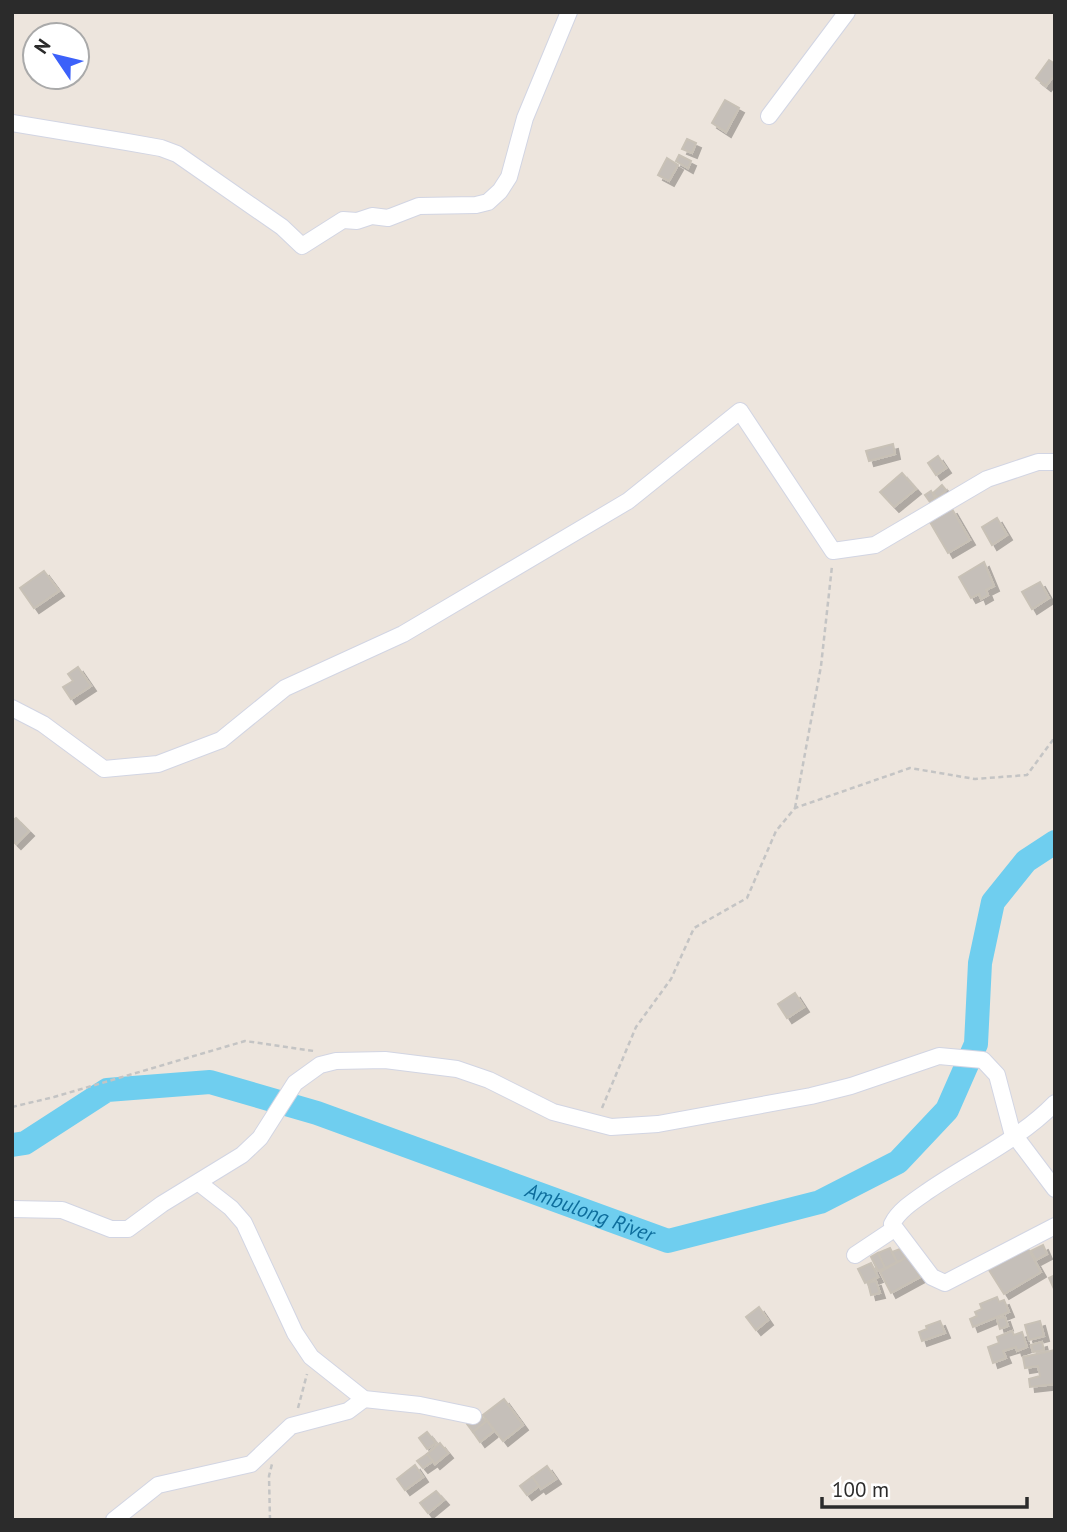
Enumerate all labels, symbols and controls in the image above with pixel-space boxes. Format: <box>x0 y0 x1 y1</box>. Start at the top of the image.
north arrow <box>21 21 91 91</box>
text: N <box>29 34 55 58</box>
water label: Ambulong River <box>521 1176 660 1249</box>
scale bar <box>822 1466 1027 1510</box>
text: 100 m <box>832 1476 889 1503</box>

